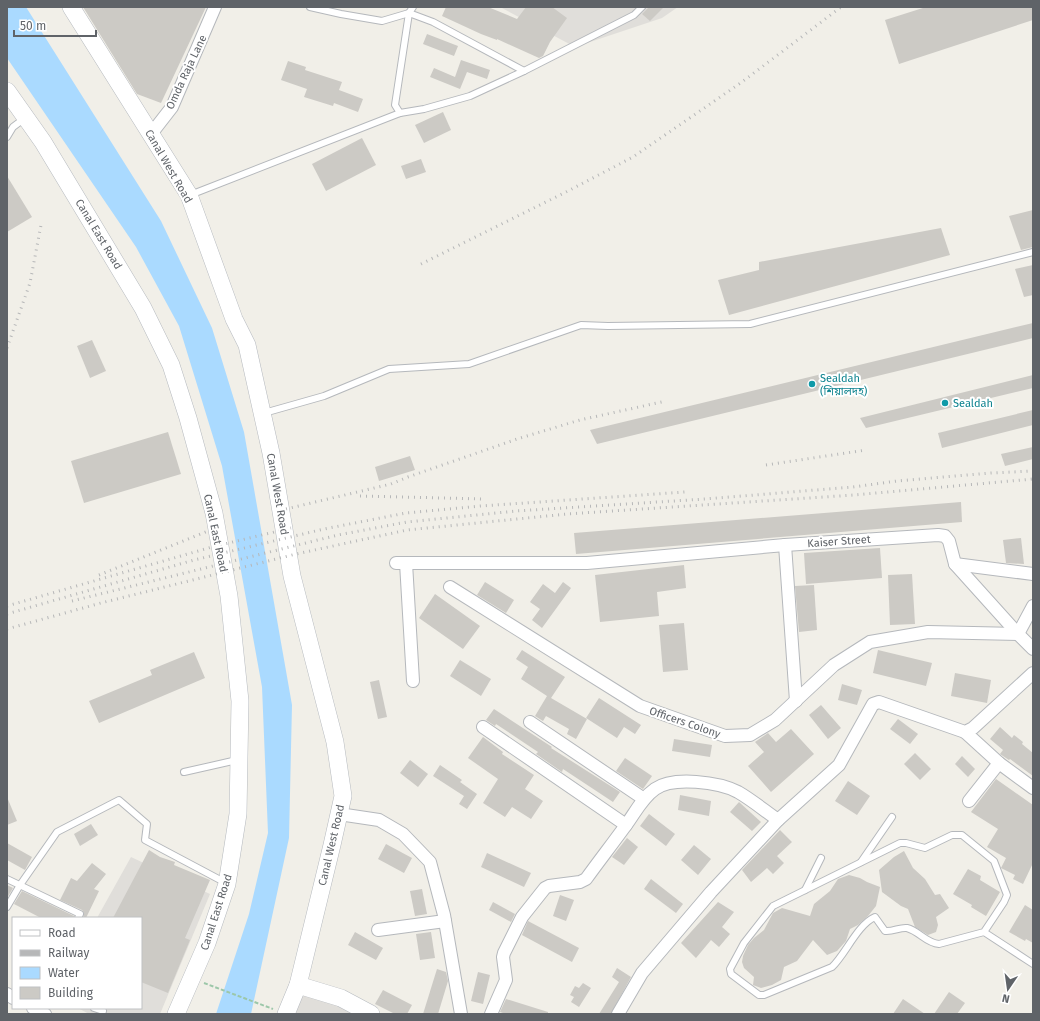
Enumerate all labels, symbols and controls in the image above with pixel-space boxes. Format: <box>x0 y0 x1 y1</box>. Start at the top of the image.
scale bar <box>14 12 96 38</box>
text: 50 m <box>20 19 46 33</box>
street label: Omda Raja Lane <box>164 33 209 112</box>
street label: Canal West Road <box>142 127 195 205</box>
street label: Canal East Road <box>73 197 125 272</box>
place label: Sealdah (শিয়ালদহ) <box>820 372 868 398</box>
marker: Sealdah (শিয়ালদহ) <box>807 379 817 389</box>
place label: Sealdah <box>953 397 993 410</box>
marker: Sealdah <box>940 398 950 408</box>
street label: Canal West Road <box>264 452 291 536</box>
street label: Canal East Road <box>201 493 230 573</box>
street label: Kaiser Street <box>807 533 871 550</box>
street label: Officers Colony <box>647 704 723 741</box>
street label: Canal West Road <box>316 803 347 887</box>
street label: Canal East Road <box>198 872 235 952</box>
legend <box>12 917 142 1009</box>
text: Road <box>48 926 76 940</box>
text: Railway <box>48 946 89 960</box>
text: Water <box>48 966 80 980</box>
north arrow <box>988 969 1028 1009</box>
text: Building <box>48 986 94 1000</box>
text: N <box>1001 991 1011 1005</box>

